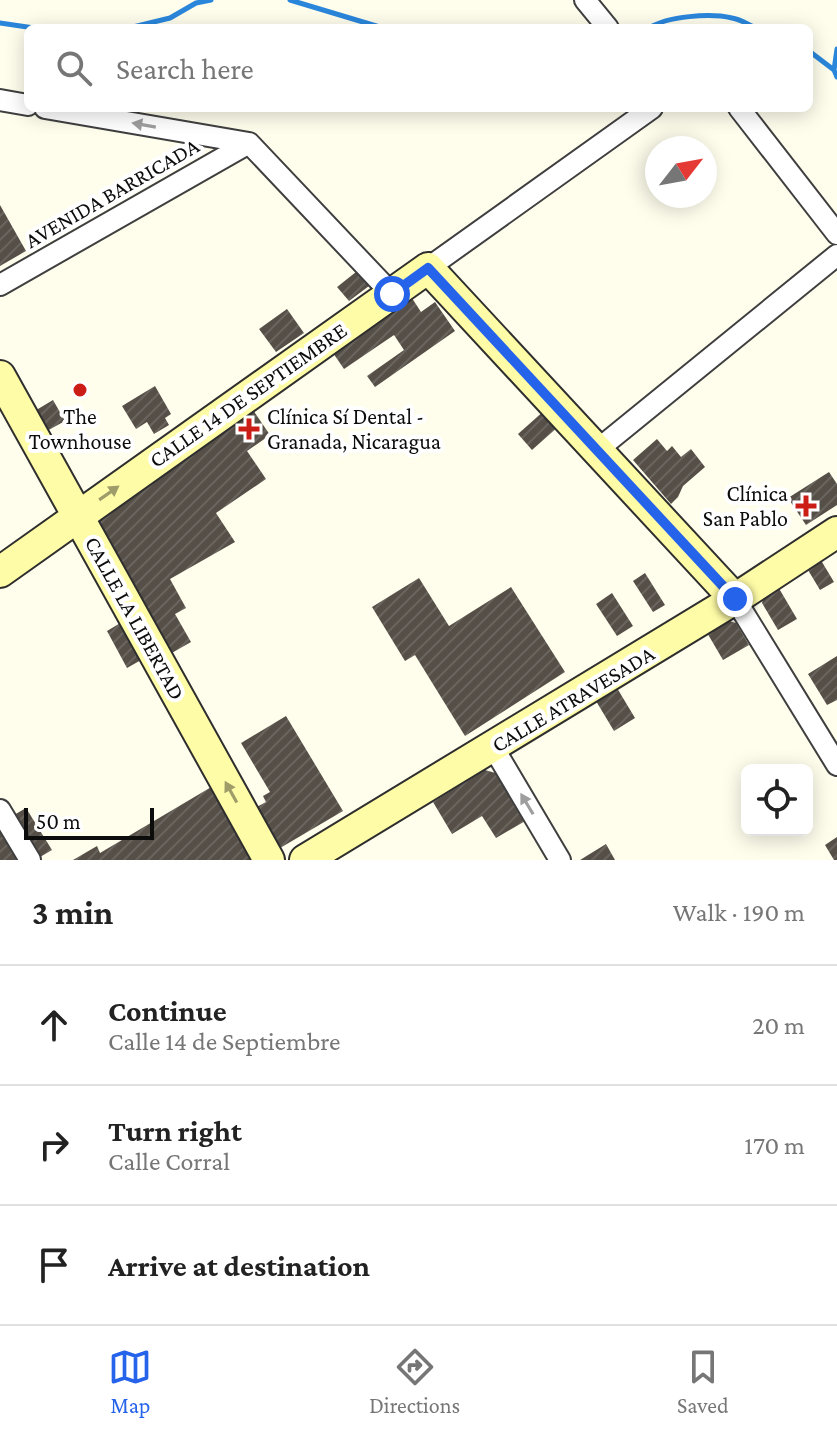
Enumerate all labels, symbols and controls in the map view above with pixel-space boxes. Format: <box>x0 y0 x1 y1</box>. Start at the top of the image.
search box <box>24 24 813 112</box>
icon: search <box>52 46 96 90</box>
text: Search here <box>116 52 254 85</box>
one-way arrow <box>131 118 156 131</box>
street label: AVENIDA BARRICADA <box>21 133 204 253</box>
north arrow <box>645 136 717 208</box>
route start <box>374 276 410 312</box>
street label: CALLE 14 DE SEPTIEMBRE <box>145 317 351 473</box>
marker: The Townhouse <box>71 381 89 399</box>
place label: The Townhouse <box>29 404 131 454</box>
place label: Clínica Sí Dental - Granada, Nicaragua <box>267 404 441 454</box>
marker: Clínica Sí Dental - Granada, Nicaragua <box>238 418 260 440</box>
place label: Clínica San Pablo <box>703 481 788 531</box>
one-way arrow <box>98 486 119 501</box>
marker: Clínica San Pablo <box>795 495 817 517</box>
street label: CALLE LA LIBERTAD <box>80 532 190 704</box>
route end <box>717 581 753 617</box>
street label: CALLE ATRAVESADA <box>487 640 659 757</box>
map controls <box>741 764 813 836</box>
button: locate <box>741 764 813 836</box>
one-way arrow <box>224 780 238 803</box>
one-way arrow <box>520 793 534 815</box>
scale bar <box>24 804 154 840</box>
text: 50 m <box>36 809 81 834</box>
text: 3 min <box>32 894 113 931</box>
text: Walk · 190 m <box>673 898 805 927</box>
text: Continue <box>108 994 227 1027</box>
icon: ahead <box>32 1003 76 1047</box>
text: 20 m <box>752 1011 805 1040</box>
text: Calle 14 de Septiembre <box>108 1027 340 1056</box>
text: Turn right <box>108 1114 242 1147</box>
icon: right <box>32 1123 76 1167</box>
text: 170 m <box>744 1131 805 1160</box>
text: Calle Corral <box>108 1147 230 1176</box>
icon: arrive <box>32 1243 76 1287</box>
text: Arrive at destination <box>108 1249 370 1282</box>
tab: Map <box>108 1345 152 1418</box>
tab: Directions <box>369 1345 460 1418</box>
tab: Saved <box>677 1345 729 1418</box>

